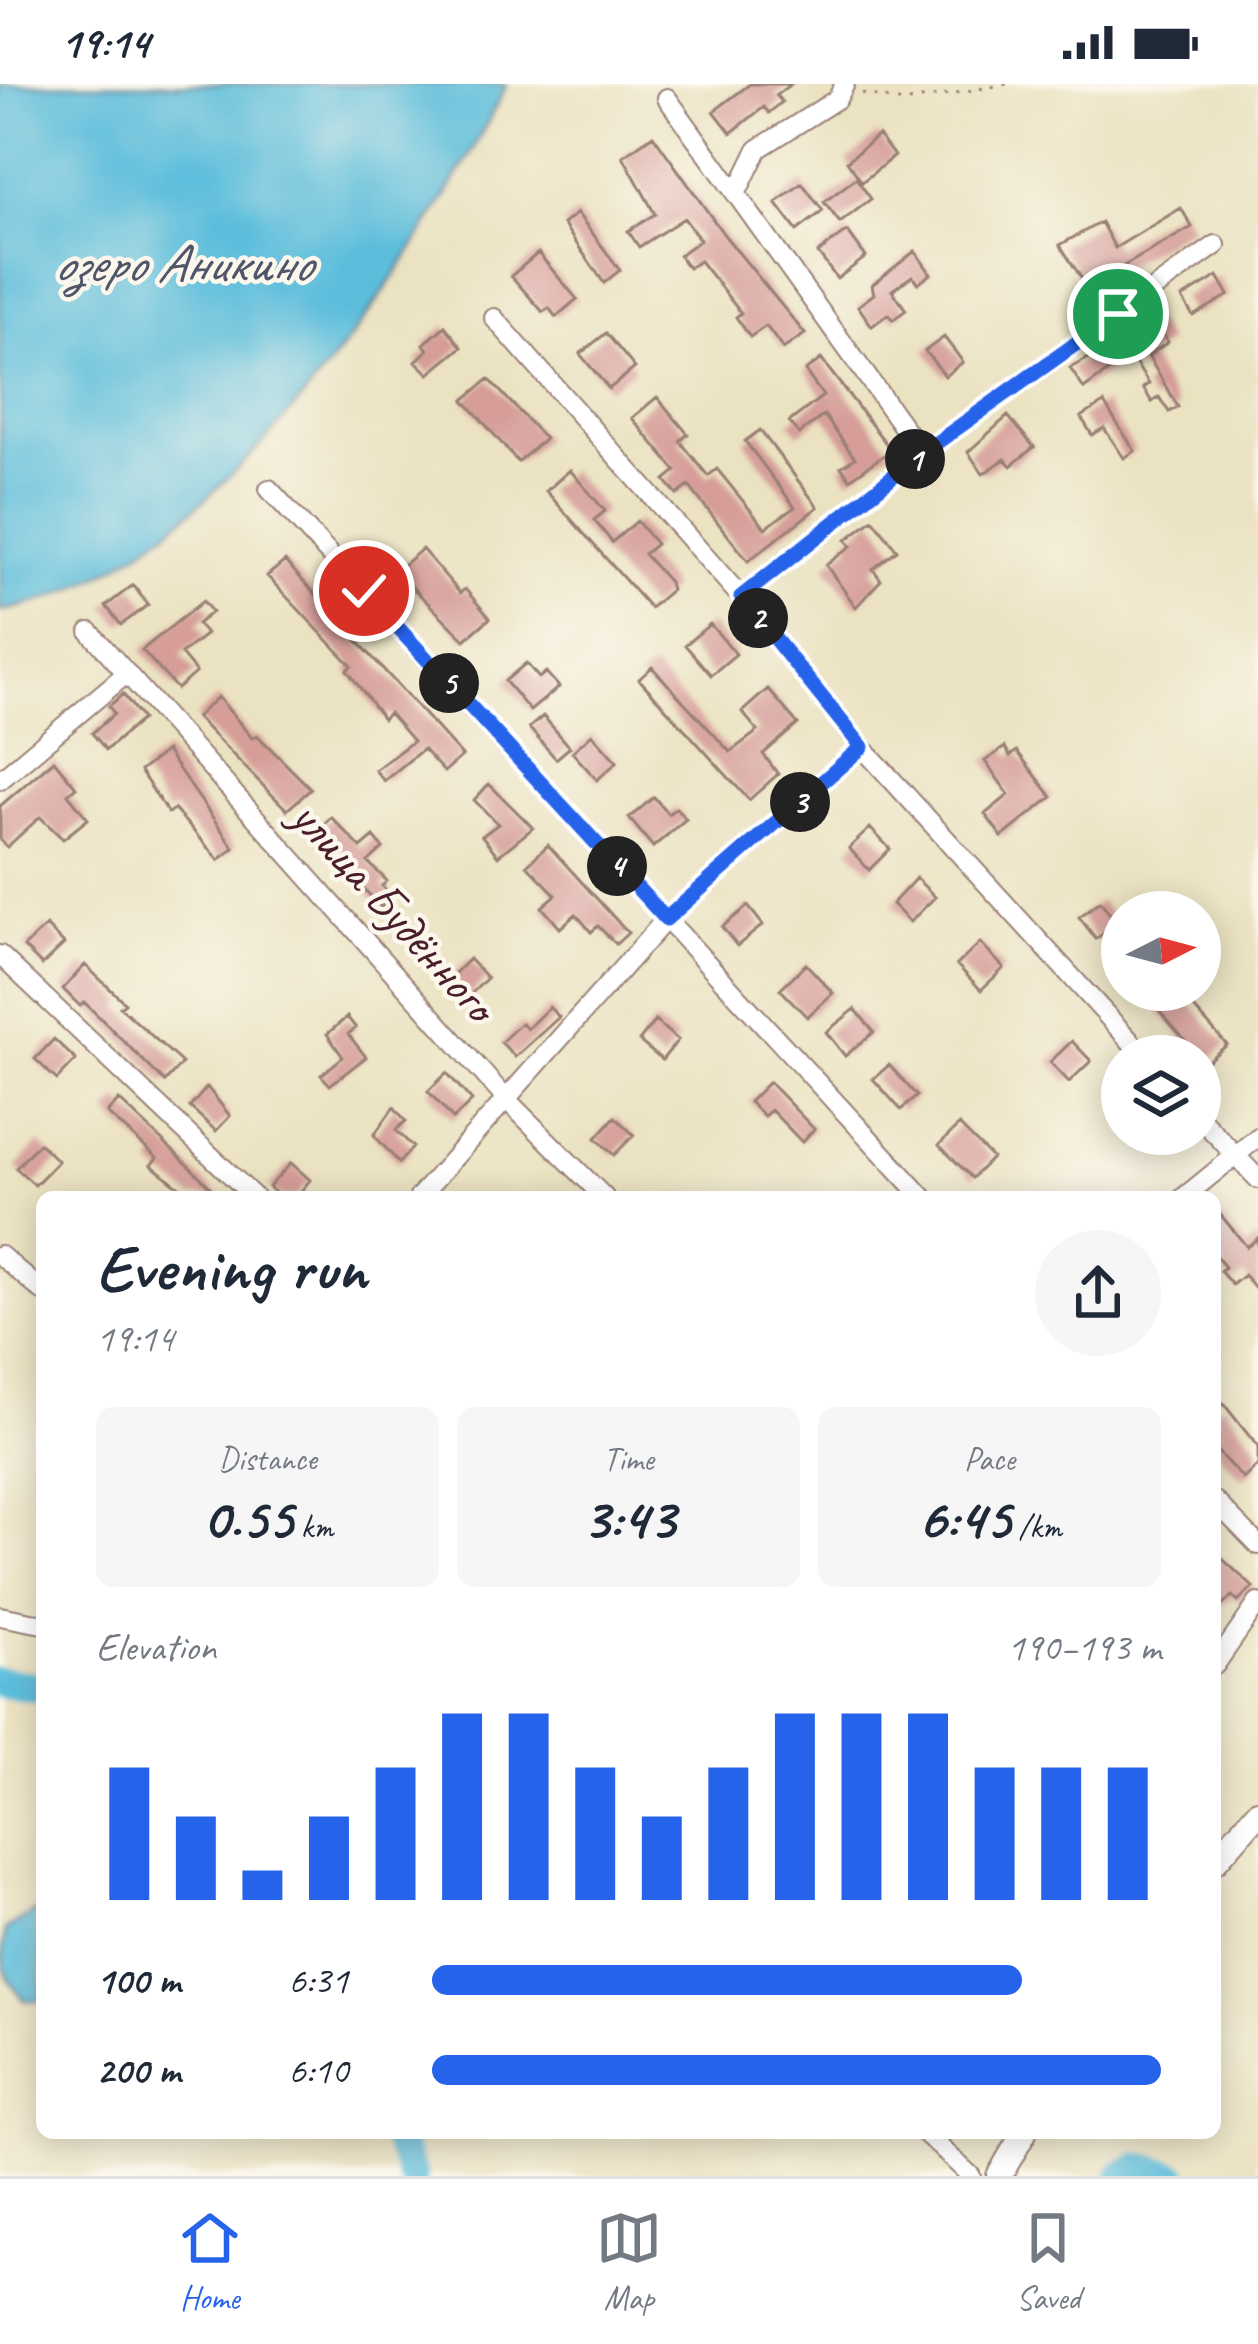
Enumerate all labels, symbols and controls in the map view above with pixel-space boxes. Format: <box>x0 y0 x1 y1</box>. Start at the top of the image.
text: 19:14 <box>60 14 149 71</box>
water label: озеро Аникино <box>53 229 318 298</box>
pin <box>1067 263 1169 365</box>
icon: arrive <box>1085 281 1151 347</box>
pin: 1 <box>885 429 945 489</box>
text: 1 <box>908 438 922 480</box>
pin <box>313 540 415 642</box>
icon: check <box>331 558 397 624</box>
pin: 2 <box>728 588 788 648</box>
text: 2 <box>751 597 765 639</box>
pin: 5 <box>419 653 479 713</box>
text: 5 <box>442 662 456 704</box>
pin: 3 <box>770 772 830 832</box>
text: 3 <box>793 781 807 823</box>
street label: улица Будённого <box>275 783 514 1038</box>
pin: 4 <box>587 836 647 896</box>
text: 4 <box>610 845 624 887</box>
north arrow <box>1101 891 1221 1011</box>
map controls <box>1101 891 1221 1155</box>
button: layers <box>1101 1035 1221 1155</box>
text: Evening run <box>96 1227 366 1310</box>
button: share <box>1035 1230 1161 1356</box>
text: 19:14 <box>96 1314 174 1363</box>
text: Distance <box>218 1438 317 1480</box>
text: Time <box>603 1438 654 1480</box>
text: Pace <box>964 1438 1015 1480</box>
text: 0.55 <box>202 1480 293 1556</box>
text: 3:43 <box>582 1480 675 1556</box>
text: 6:45 <box>917 1480 1011 1556</box>
text: km <box>293 1506 333 1548</box>
text: /km <box>1011 1506 1062 1548</box>
text: Elevation <box>96 1623 216 1672</box>
text: 190–193 m <box>1007 1623 1161 1672</box>
text: 100 m <box>96 1956 180 2005</box>
text: 6:31 <box>288 1956 348 2005</box>
text: 200 m <box>96 2046 180 2095</box>
text: 6:10 <box>288 2046 348 2095</box>
tab: Home <box>177 2205 243 2319</box>
tab: Map <box>596 2205 662 2319</box>
tab: Saved <box>1015 2205 1081 2319</box>

